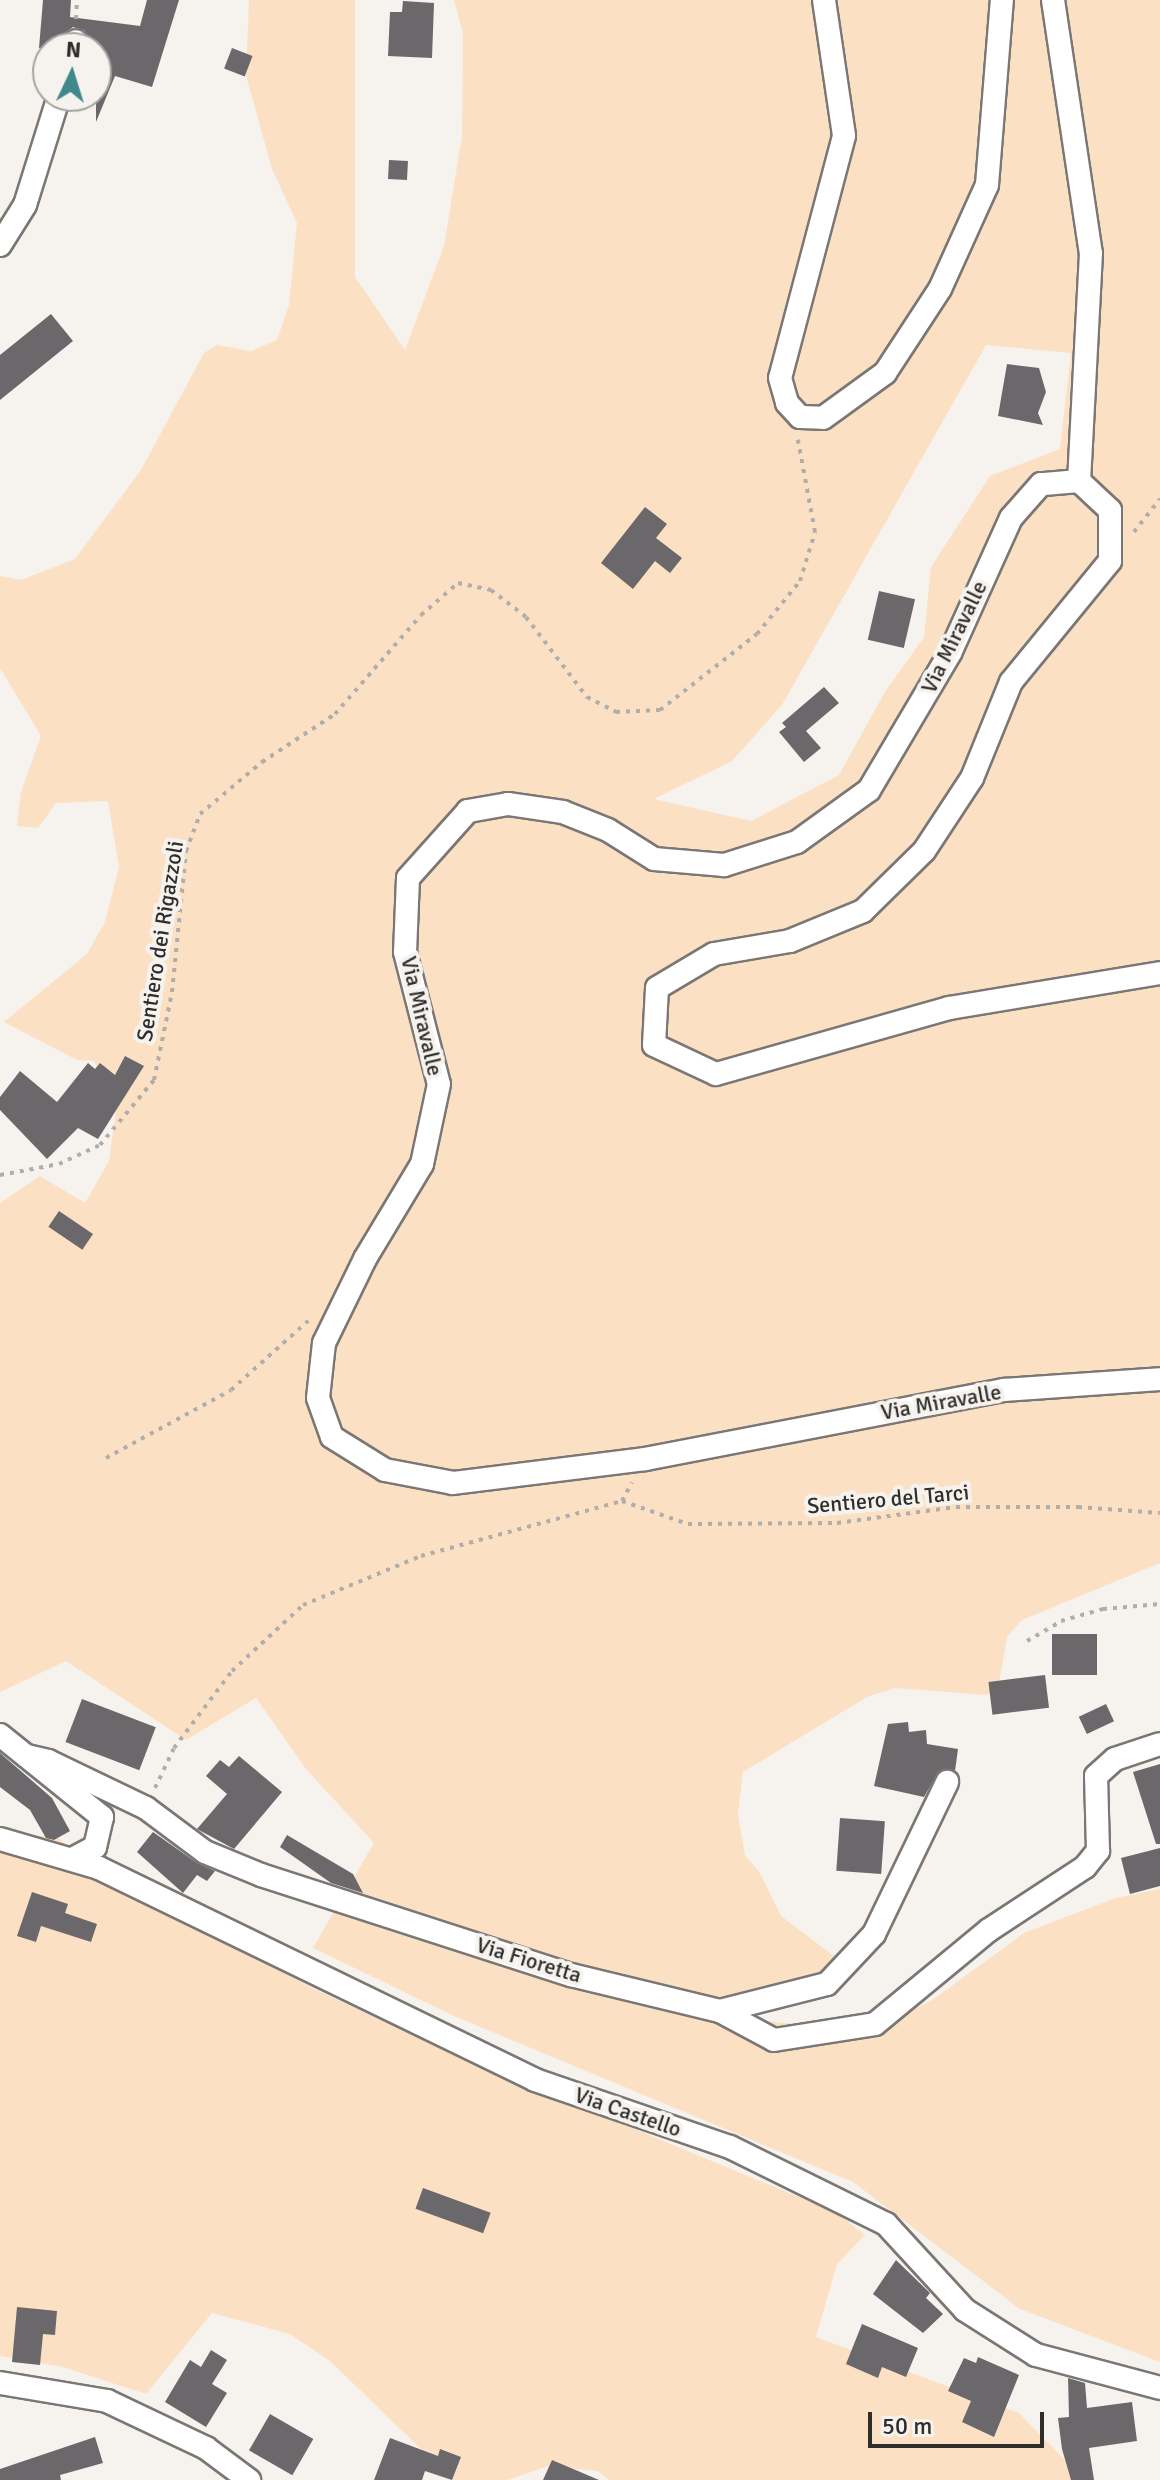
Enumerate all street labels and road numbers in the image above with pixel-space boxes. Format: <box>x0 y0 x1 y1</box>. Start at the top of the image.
street label: Via Miravalle <box>915 577 993 697</box>
street label: Sentiero dei Rigazzoli <box>131 839 189 1043</box>
street label: Via Miravalle <box>395 954 449 1078</box>
street label: Via Miravalle <box>879 1378 1003 1426</box>
street label: Sentiero del Tarci <box>806 1479 970 1519</box>
street label: Via Fioretta <box>473 1931 585 1989</box>
street label: Via Castello <box>571 2081 685 2143</box>

